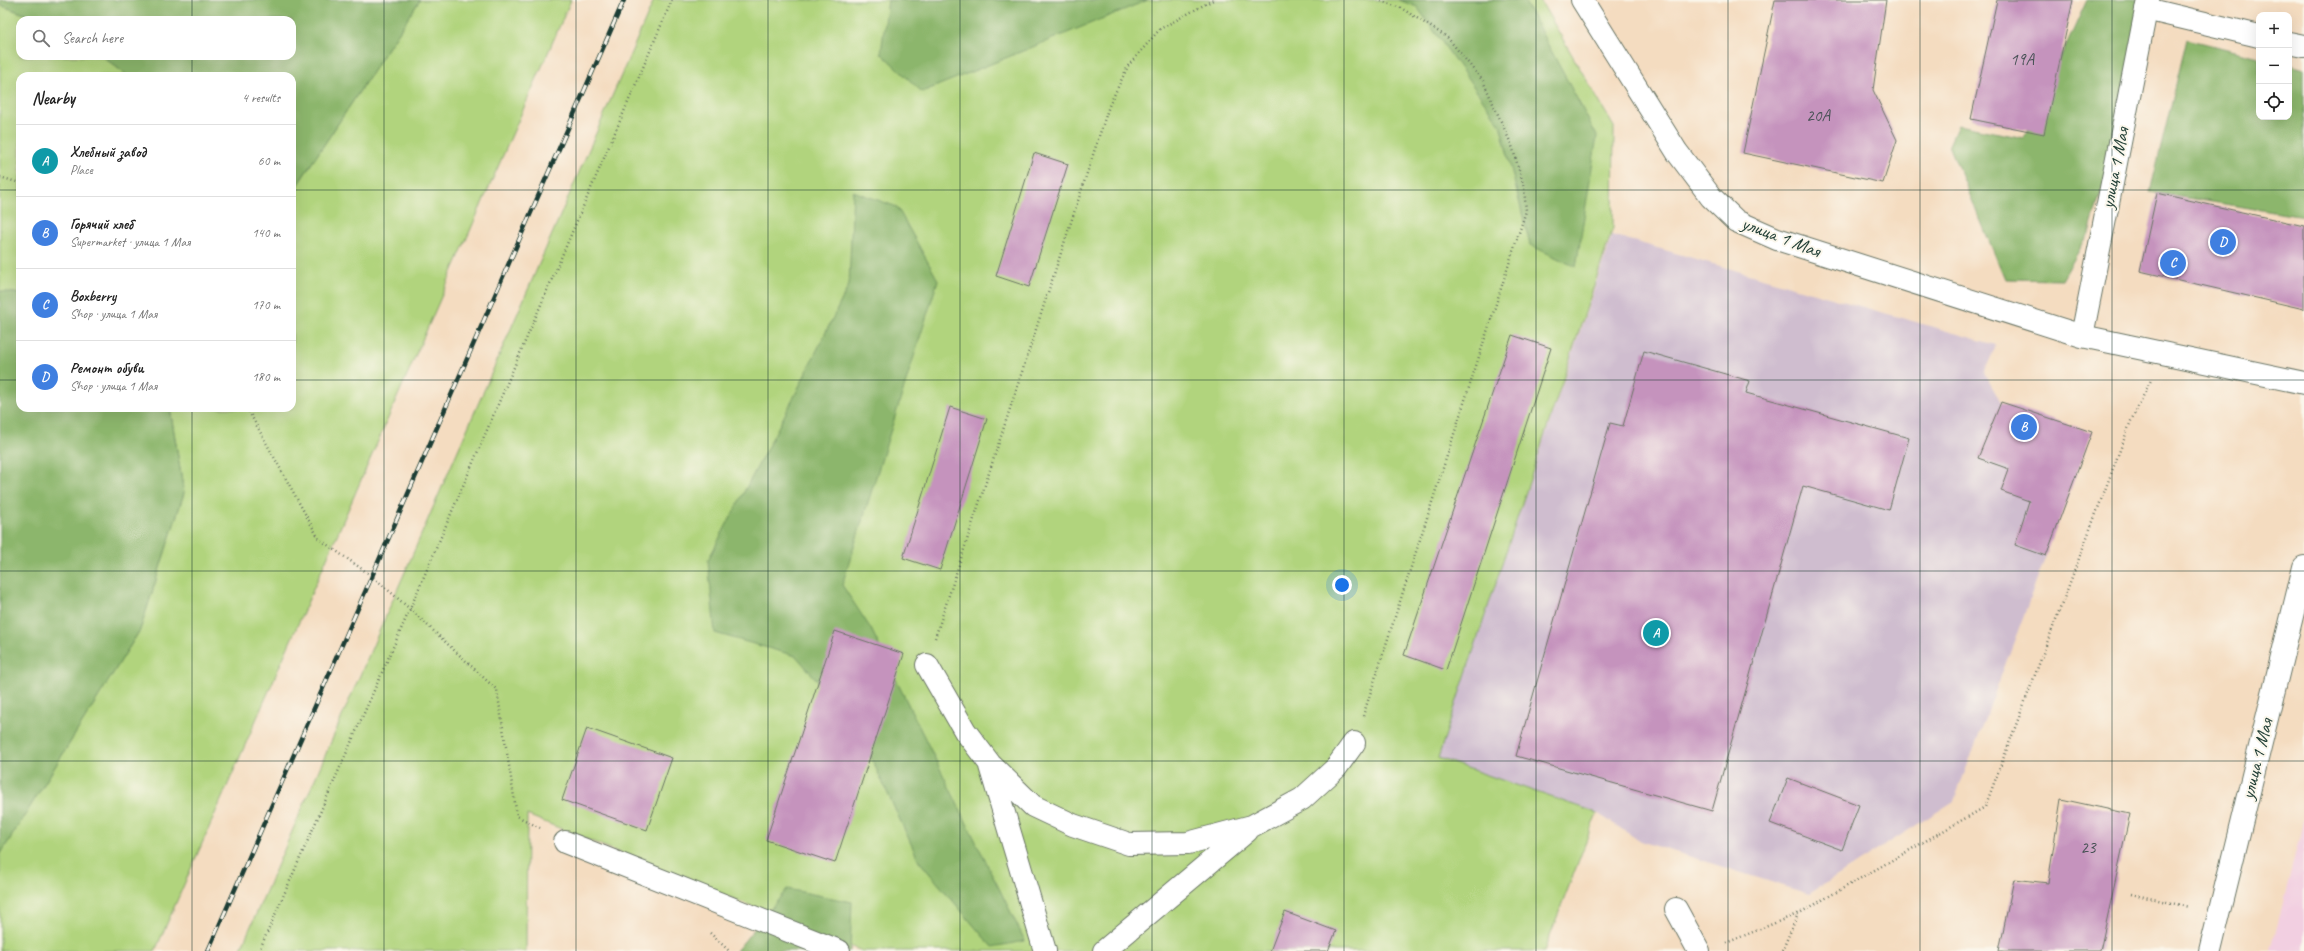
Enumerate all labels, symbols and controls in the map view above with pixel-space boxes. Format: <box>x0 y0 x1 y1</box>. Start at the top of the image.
map controls <box>2256 12 2292 120</box>
button: + <box>2256 12 2292 48</box>
search box <box>16 16 296 60</box>
icon: search <box>30 27 52 49</box>
text: Search here <box>62 29 123 48</box>
button: − <box>2256 48 2292 84</box>
house number: 19А <box>2010 49 2035 70</box>
button: locate <box>2256 84 2292 120</box>
text: Nearby <box>32 88 75 109</box>
text: 4 results <box>242 90 280 106</box>
house number: 20А <box>1806 105 1831 126</box>
street label: улица 1 Мая <box>2095 123 2135 212</box>
text: Хлебный завод <box>70 143 146 162</box>
text: A <box>42 153 48 169</box>
text: 60 m <box>258 153 280 169</box>
text: Place <box>70 162 93 178</box>
street label: улица 1 Мая <box>1737 211 1826 264</box>
text: Горячий хлеб <box>70 215 133 234</box>
text: B <box>42 225 48 241</box>
text: 140 m <box>252 225 280 241</box>
pin: D <box>2210 227 2236 257</box>
text: Supermarket · улица 1 Мая <box>70 234 190 250</box>
pin: C <box>2160 248 2186 278</box>
text: Boxberry <box>70 287 116 306</box>
text: C <box>42 297 48 313</box>
text: 170 m <box>252 297 280 313</box>
text: Shop · улица 1 Мая <box>70 306 157 322</box>
text: Ремонт обуви <box>70 359 144 378</box>
text: D <box>41 369 49 385</box>
text: 180 m <box>252 369 280 385</box>
text: Shop · улица 1 Мая <box>70 378 157 394</box>
pin: B <box>2011 412 2037 442</box>
your location <box>1332 575 1352 595</box>
pin: A <box>1643 618 1669 648</box>
street label: улица 1 Мая <box>2235 714 2279 803</box>
house number: 23 <box>2080 837 2097 858</box>

